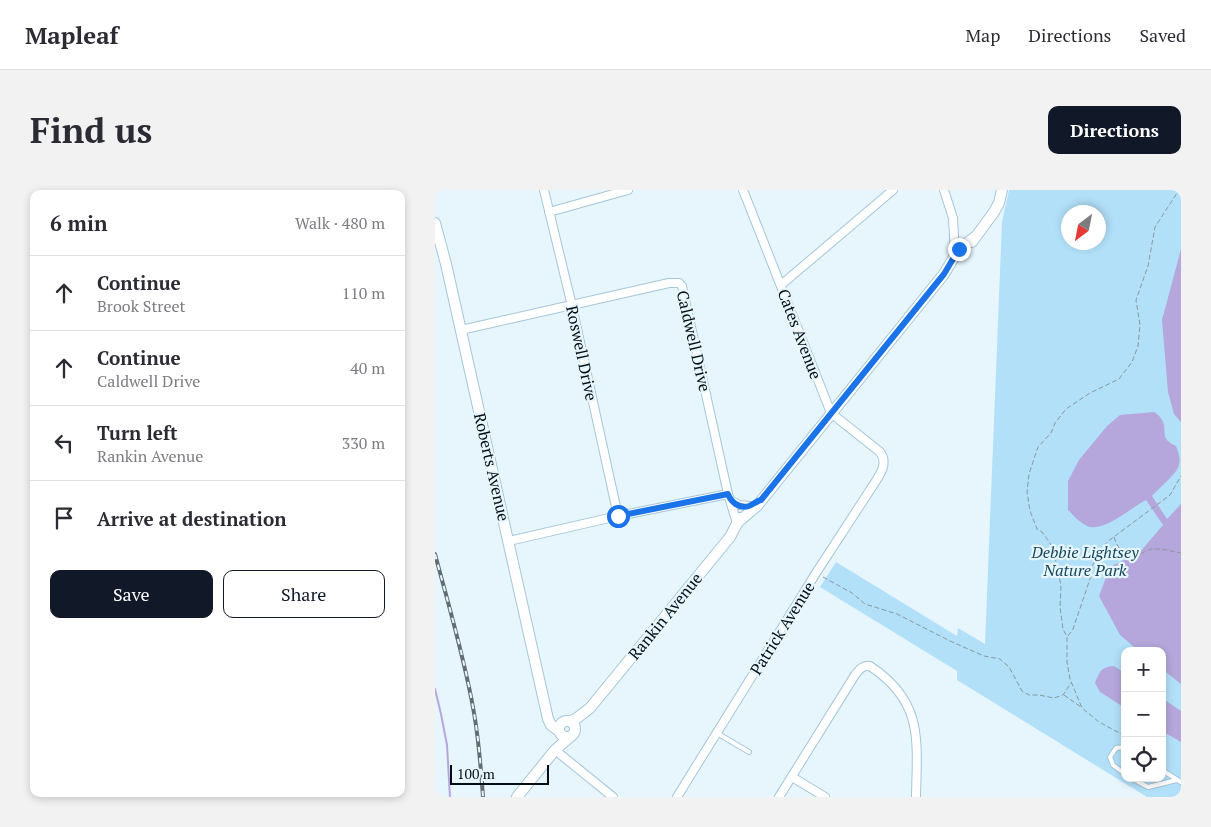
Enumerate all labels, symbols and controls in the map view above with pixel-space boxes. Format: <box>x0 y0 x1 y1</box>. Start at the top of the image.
text: Mapleaf <box>25 19 118 51</box>
text: Map <box>965 23 1000 47</box>
text: Directions <box>1028 23 1111 47</box>
text: Saved <box>1139 23 1186 47</box>
button: Directions <box>1048 106 1181 154</box>
text: Find us <box>30 107 152 153</box>
north arrow <box>1061 205 1106 250</box>
text: 6 min <box>50 209 107 237</box>
text: Walk · 480 m <box>295 212 385 234</box>
route end <box>948 238 971 261</box>
text: Continue <box>97 270 181 295</box>
icon: ahead <box>50 279 78 307</box>
text: 110 m <box>342 282 385 304</box>
street label: Cates Avenue <box>773 286 827 382</box>
street label: Caldwell Drive <box>672 288 716 394</box>
text: Brook Street <box>97 295 186 317</box>
street label: Roswell Drive <box>561 303 603 403</box>
text: Continue <box>97 345 181 370</box>
icon: ahead <box>50 354 78 382</box>
text: 40 m <box>350 357 385 379</box>
text: Caldwell Drive <box>97 370 200 392</box>
street label: Roberts Avenue <box>469 411 515 523</box>
text: Turn left <box>97 420 178 445</box>
icon: left <box>50 429 78 457</box>
text: 330 m <box>342 432 385 454</box>
text: Rankin Avenue <box>97 445 203 467</box>
icon: arrive <box>50 504 78 532</box>
route start <box>607 505 630 528</box>
text: Arrive at destination <box>97 506 286 531</box>
park label: Debbie Lightsey Nature Park <box>1030 541 1139 581</box>
street label: Rankin Avenue <box>623 568 707 664</box>
button: Save <box>50 570 213 618</box>
button: Share <box>223 570 385 618</box>
street label: Patrick Avenue <box>745 577 819 679</box>
map controls <box>1121 647 1166 782</box>
button: + <box>1121 647 1166 692</box>
button: − <box>1121 692 1166 737</box>
button: locate <box>1121 737 1166 782</box>
scale bar <box>450 762 549 785</box>
text: 100 m <box>457 764 495 783</box>

